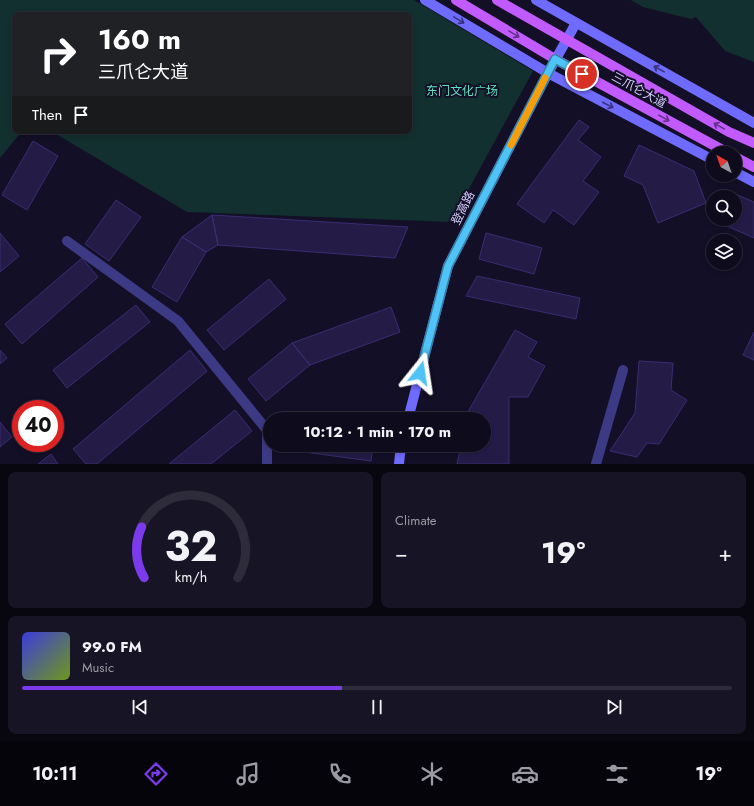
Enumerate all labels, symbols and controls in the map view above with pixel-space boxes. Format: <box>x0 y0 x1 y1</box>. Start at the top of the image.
one-way arrow <box>453 16 464 24</box>
text: 160 m <box>98 19 181 60</box>
icon: right <box>32 28 84 80</box>
one-way arrow <box>508 31 520 39</box>
pin <box>565 57 599 91</box>
text: 三爪仑大道 <box>98 59 188 85</box>
icon: arrive <box>571 63 593 85</box>
one-way arrow <box>653 65 665 73</box>
street label: 三爪仑大道 <box>608 68 670 112</box>
park label: 东门文化广场 <box>426 82 498 100</box>
one-way arrow <box>602 102 614 109</box>
text: Then <box>32 104 62 126</box>
icon: arrive <box>70 104 92 126</box>
one-way arrow <box>658 115 670 123</box>
one-way arrow <box>713 122 725 130</box>
north arrow <box>706 146 742 182</box>
map controls <box>706 146 742 270</box>
street label: 登高路 <box>447 188 479 228</box>
button: search <box>706 190 742 226</box>
button: layers <box>706 234 742 270</box>
position arrow <box>399 352 441 394</box>
speed limit sign: 40 <box>12 400 64 452</box>
text: 10:12 · 1 min · 170 m <box>303 421 451 443</box>
text: Climate <box>395 511 436 530</box>
text: 32 <box>164 516 217 577</box>
text: 19° <box>541 531 585 574</box>
text: − <box>395 537 408 569</box>
text: + <box>718 537 732 569</box>
text: km/h <box>174 567 207 587</box>
text: 99.0 FM <box>82 636 142 658</box>
text: Music <box>82 658 114 677</box>
icon: previous <box>129 696 151 718</box>
icon: pause <box>366 696 388 718</box>
icon: next <box>603 696 625 718</box>
icon: directions <box>142 760 170 788</box>
icon: music <box>234 760 262 788</box>
icon: phone <box>326 760 354 788</box>
icon: climate <box>418 760 446 788</box>
icon: car <box>511 760 539 788</box>
icon: filters <box>603 760 631 788</box>
text: 10:11 <box>32 761 77 787</box>
text: 19° <box>695 761 722 787</box>

